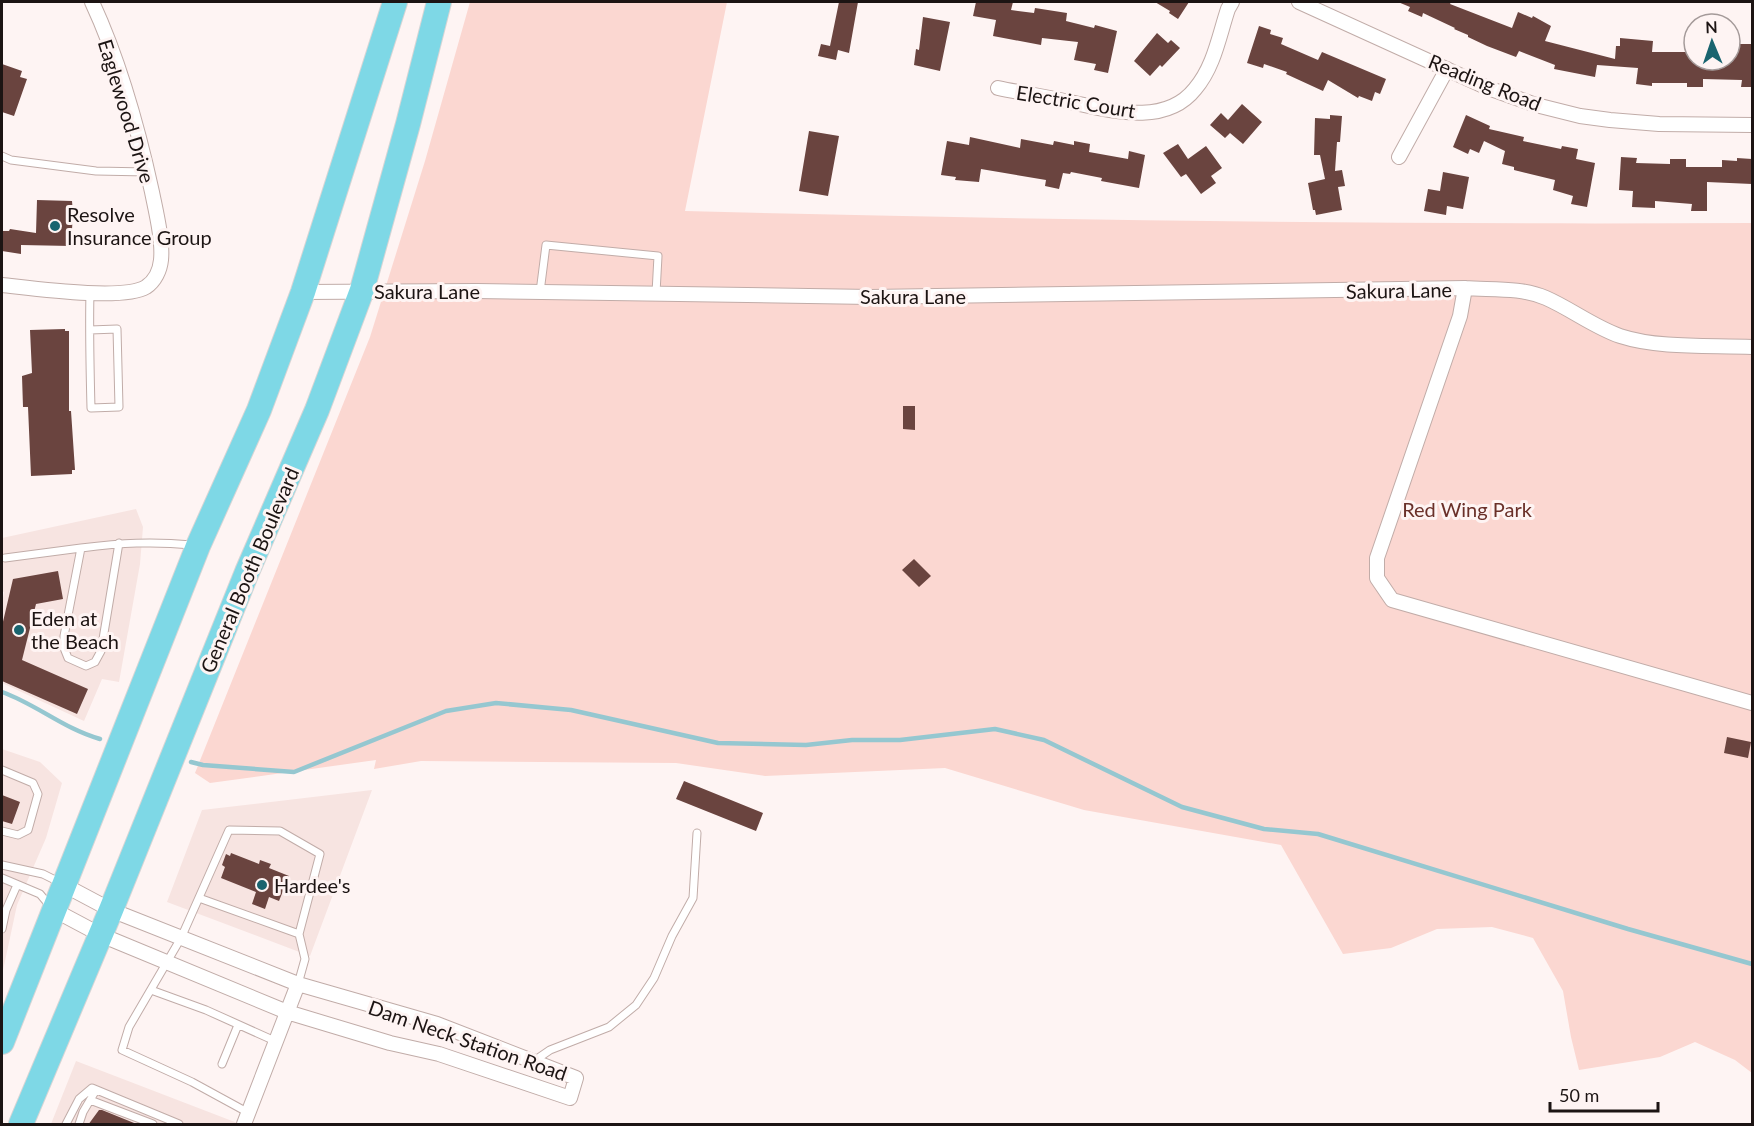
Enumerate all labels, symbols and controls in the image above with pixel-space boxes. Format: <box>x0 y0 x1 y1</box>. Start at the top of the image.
north arrow <box>1682 12 1742 72</box>
text: N <box>1705 17 1718 36</box>
street label: Eaglewood Drive <box>94 36 160 186</box>
street label: Reading Road <box>1425 49 1545 115</box>
street label: Electric Court <box>1015 80 1137 122</box>
place label: Resolve Insurance Group <box>67 202 212 249</box>
marker: Resolve Insurance Group <box>48 219 62 233</box>
street label: Sakura Lane <box>1346 277 1452 303</box>
street label: Sakura Lane <box>374 279 480 303</box>
street label: Sakura Lane <box>860 284 966 308</box>
street label: General Booth Boulevard <box>195 464 303 676</box>
park label: Red Wing Park <box>1402 497 1533 521</box>
place label: Eden at the Beach <box>31 606 119 653</box>
marker: Eden at the Beach <box>12 623 26 637</box>
place label: Hardee's <box>274 873 350 897</box>
marker: Hardee's <box>255 878 269 892</box>
street label: Dam Neck Station Road <box>366 995 570 1085</box>
scale bar <box>1550 1075 1658 1113</box>
text: 50 m <box>1559 1084 1599 1106</box>

